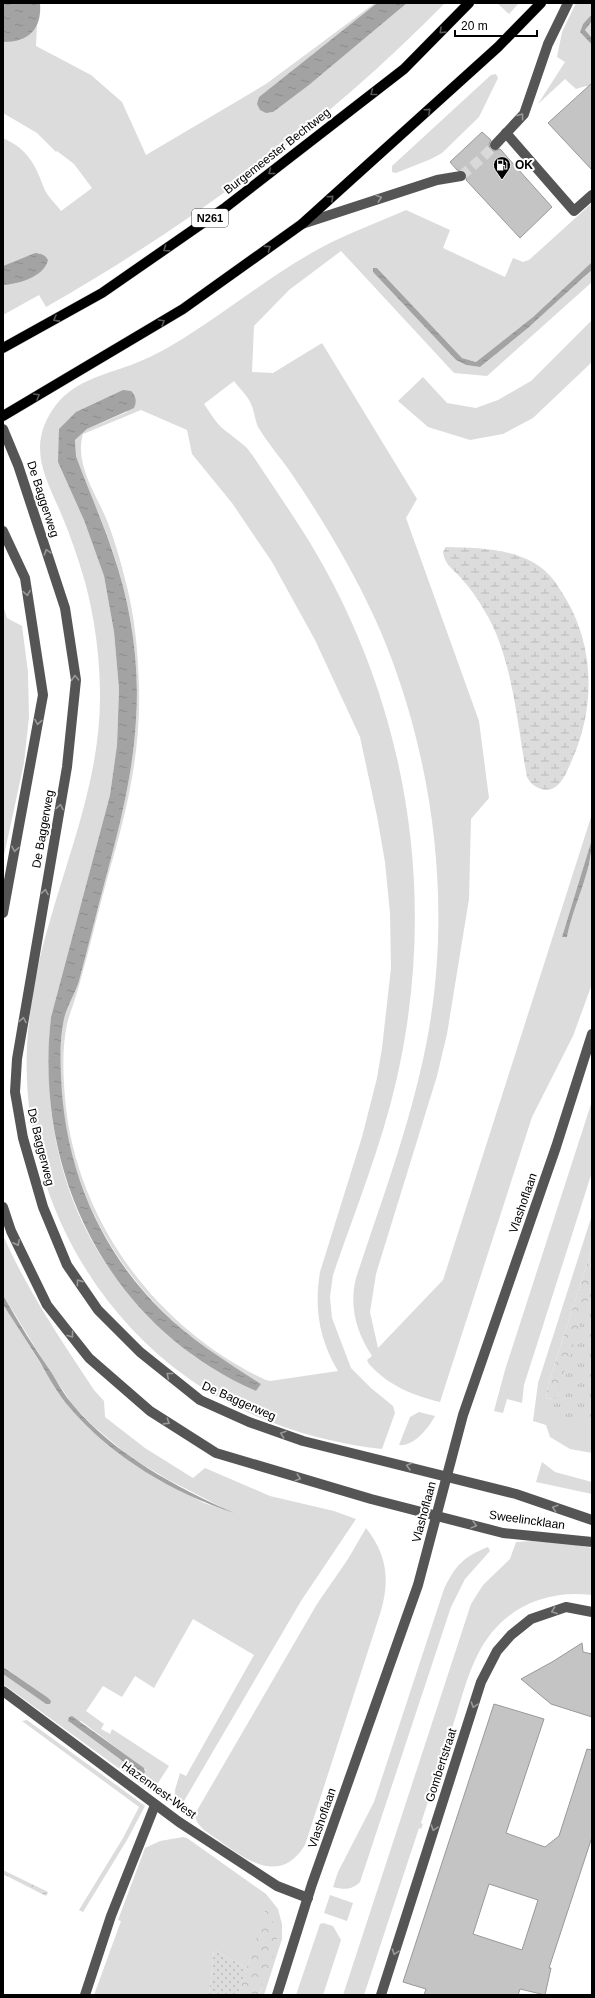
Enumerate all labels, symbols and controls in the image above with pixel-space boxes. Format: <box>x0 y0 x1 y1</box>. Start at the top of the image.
scale bar <box>455 12 537 38</box>
text: 20 m <box>461 19 488 33</box>
one-way arrow <box>439 26 447 34</box>
one-way arrow <box>371 88 378 95</box>
street label: Burgemeester Bechtweg <box>221 105 333 197</box>
one-way arrow <box>423 108 431 115</box>
one-way arrow <box>516 113 523 120</box>
fuel station icon: OK <box>492 155 512 180</box>
place label: OK <box>515 158 533 172</box>
one-way arrow <box>268 168 275 175</box>
one-way arrow <box>326 195 334 202</box>
one-way arrow <box>375 195 382 203</box>
road number: N261 <box>192 209 228 227</box>
one-way arrow <box>163 244 170 252</box>
one-way arrow <box>264 245 271 253</box>
one-way arrow <box>53 314 60 321</box>
one-way arrow <box>158 320 165 327</box>
one-way arrow <box>33 393 40 400</box>
street label: De Baggerweg <box>24 459 62 539</box>
one-way arrow <box>43 549 51 556</box>
one-way arrow <box>22 590 31 596</box>
one-way arrow <box>71 675 80 681</box>
one-way arrow <box>34 718 43 725</box>
street label: De Baggerweg <box>29 789 57 869</box>
one-way arrow <box>55 804 64 810</box>
one-way arrow <box>11 846 19 853</box>
one-way arrow <box>40 889 49 895</box>
one-way arrow <box>19 1017 27 1023</box>
street label: De Baggerweg <box>25 1107 57 1187</box>
street label: Vlashoflaan <box>506 1171 540 1235</box>
one-way arrow <box>12 1239 20 1247</box>
one-way arrow <box>76 1279 84 1286</box>
one-way arrow <box>67 1331 74 1338</box>
one-way arrow <box>166 1373 173 1380</box>
street label: De Baggerweg <box>200 1378 278 1424</box>
one-way arrow <box>163 1417 170 1425</box>
one-way arrow <box>280 1430 287 1439</box>
one-way arrow <box>406 1463 412 1471</box>
one-way arrow <box>295 1473 302 1482</box>
street label: Vlashoflaan <box>409 1480 439 1544</box>
one-way arrow <box>552 1504 559 1513</box>
street label: Sweelincklaan <box>488 1508 566 1532</box>
one-way arrow <box>470 1520 477 1529</box>
one-way arrow <box>551 1606 558 1614</box>
one-way arrow <box>470 1701 479 1708</box>
street label: Gombertstraat <box>422 1726 460 1804</box>
street label: Hazennest-West <box>119 1758 199 1822</box>
street label: Vlashoflaan <box>305 1786 339 1850</box>
one-way arrow <box>431 1825 439 1832</box>
one-way arrow <box>391 1949 400 1956</box>

